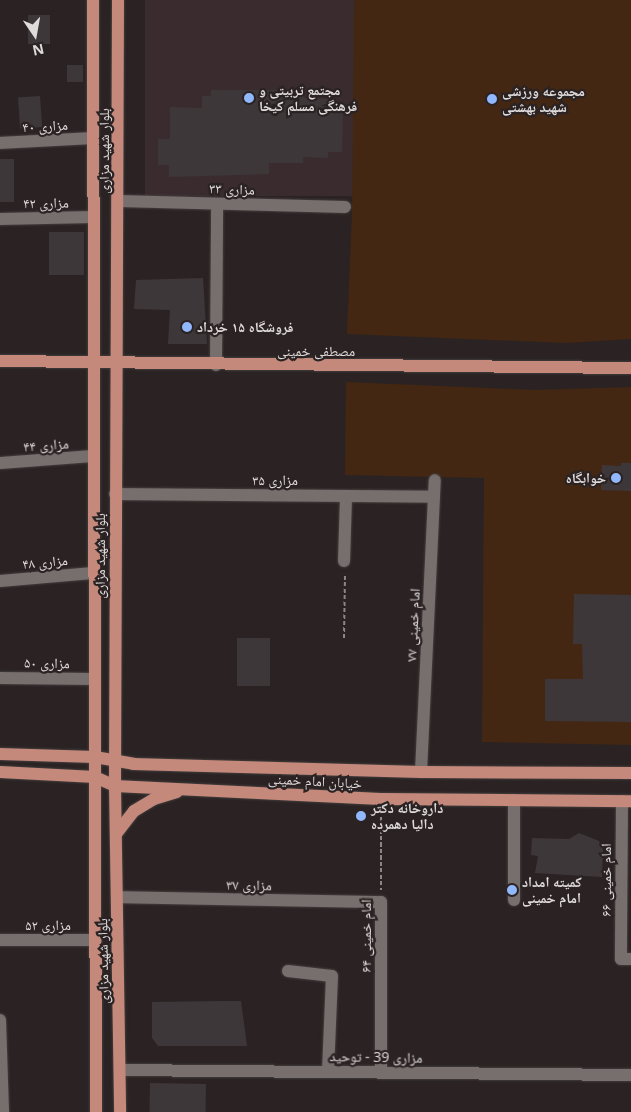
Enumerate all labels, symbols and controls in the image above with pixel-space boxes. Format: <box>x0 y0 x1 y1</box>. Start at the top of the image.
north arrow <box>10 10 60 60</box>
text: N <box>31 40 46 61</box>
place label: مجتمع تربیتی و فرهنگی مسلم کیخا <box>259 82 357 114</box>
place label: مجموعه ورزشی شهید بهشتی <box>502 83 585 115</box>
marker: مجتمع تربیتی و فرهنگی مسلم کیخا <box>243 92 255 104</box>
marker: مجموعه ورزشی شهید بهشتی <box>486 93 498 105</box>
street label: بلوار شهید مزاری <box>96 108 112 194</box>
street label: مزاری ۴۰ <box>22 116 68 136</box>
street label: مزاری ۳۳ <box>209 180 255 198</box>
street label: مزاری ۴۲ <box>23 194 69 212</box>
place label: فروشگاه ۱۵ خرداد <box>197 319 293 335</box>
marker: فروشگاه ۱۵ خرداد <box>181 321 193 333</box>
street label: مصطفی خمینی <box>277 343 355 359</box>
street label: مزاری ۴۴ <box>23 435 69 455</box>
place label: خوابگاه <box>566 470 606 486</box>
street label: مزاری ۳۵ <box>252 472 298 488</box>
marker: خوابگاه <box>610 472 622 484</box>
street label: بلوار شهید مزاری <box>92 513 108 599</box>
street label: مزاری ۴۸ <box>22 552 68 572</box>
street label: امام خمینی ۷۷ <box>403 588 423 662</box>
street label: مزاری ۵۰ <box>24 654 70 672</box>
street label: خیابان امام خمینی <box>268 770 362 792</box>
place label: داروخانه دکتر دالیا دهمرده <box>371 800 443 832</box>
marker: داروخانه دکتر دالیا دهمرده <box>355 810 367 822</box>
street label: امام خمینی ۶۶ <box>598 843 614 917</box>
place label: کمیته امداد امام خمینی <box>522 874 582 906</box>
street label: مزاری ۳۷ <box>226 876 272 894</box>
marker: کمیته امداد امام خمینی <box>506 884 518 896</box>
street label: امام خمینی ۶۴ <box>358 899 374 973</box>
street label: مزاری ۵۲ <box>25 917 71 933</box>
street label: بلوار شهید مزاری <box>94 918 112 1004</box>
street label: مزاری 39 - توحید <box>329 1048 423 1066</box>

